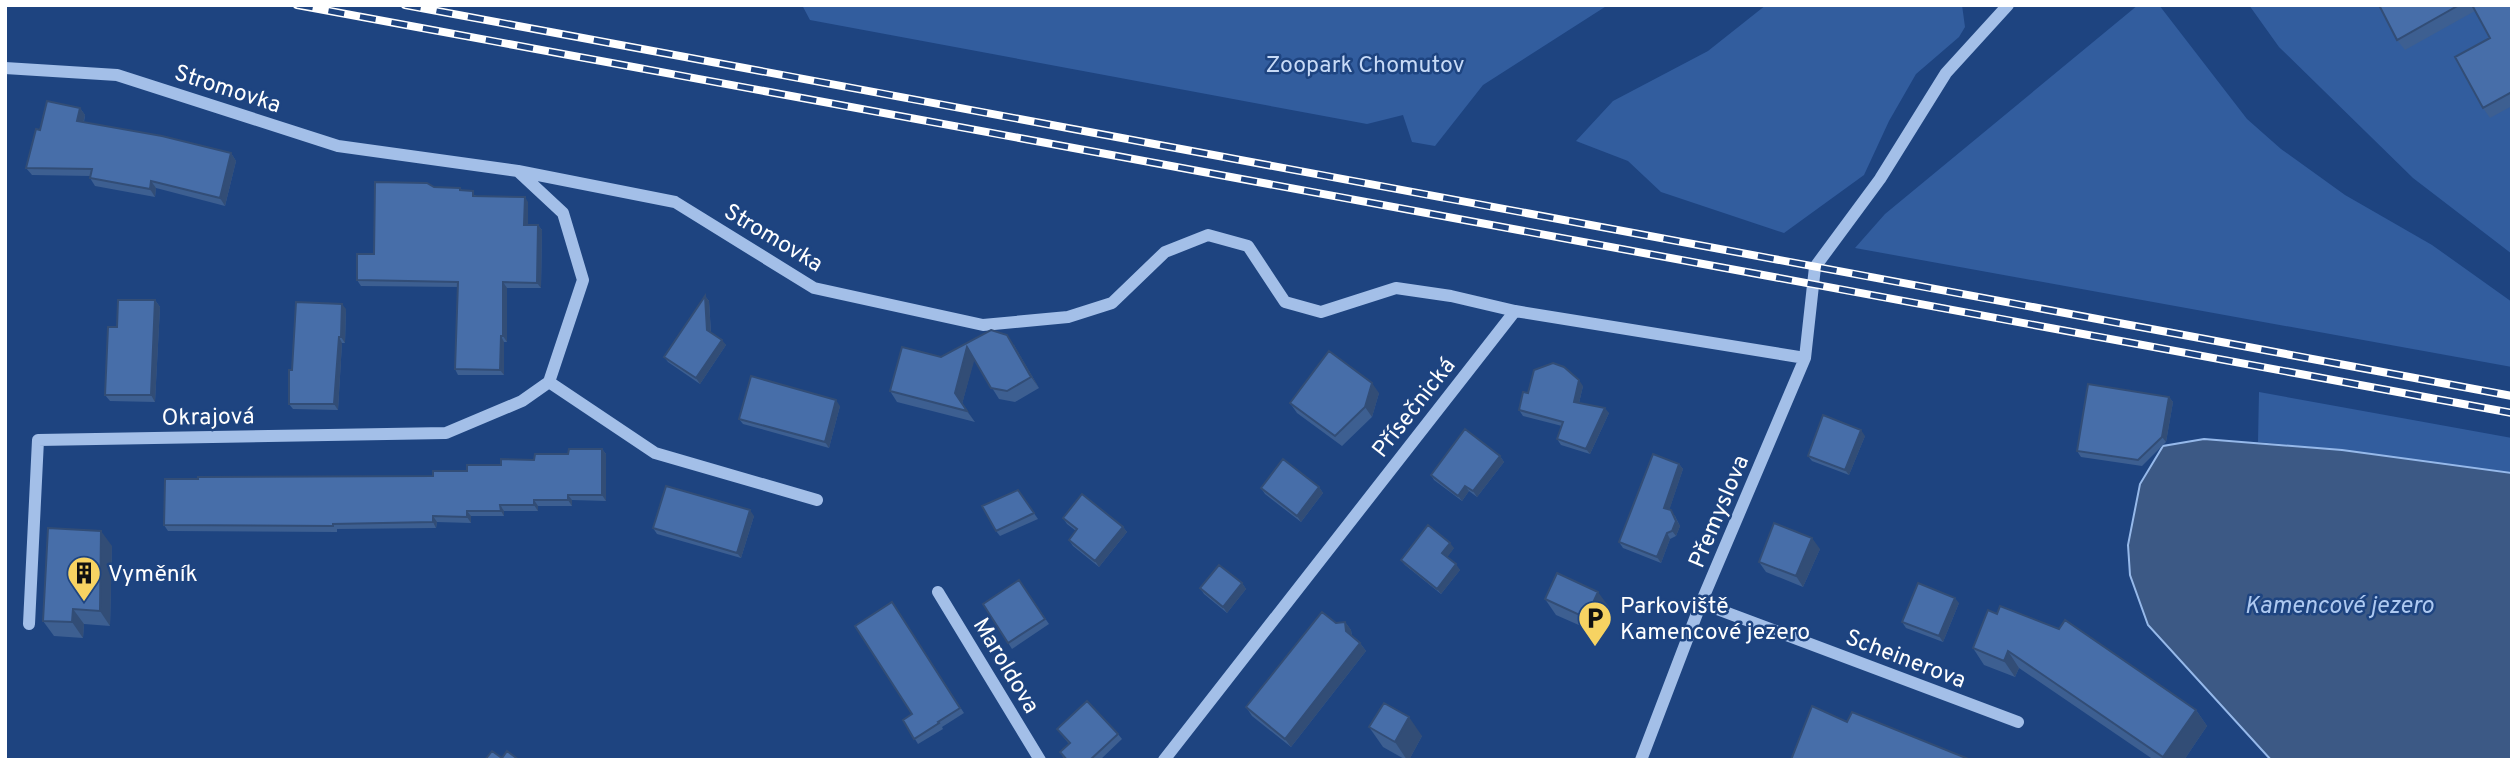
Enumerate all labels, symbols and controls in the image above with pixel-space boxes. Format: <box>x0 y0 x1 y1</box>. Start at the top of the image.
park label: Zoopark Chomutov <box>1266 52 1465 81</box>
street label: Stromovka <box>170 60 284 121</box>
street label: Stromovka <box>718 198 828 280</box>
street label: Přísečnická <box>1367 353 1463 464</box>
street label: Okrajová <box>161 403 255 434</box>
street label: Přemyslova <box>1684 451 1757 573</box>
building icon: Vyměník <box>65 554 103 603</box>
place label: Vyměník <box>108 561 198 590</box>
water label: Kamencové jezero <box>2245 592 2434 622</box>
place label: Parkoviště Kamencové jezero <box>1620 593 1810 648</box>
parking icon: Parkoviště Kamencové jezero <box>1576 599 1614 648</box>
street label: Maroldova <box>965 613 1045 719</box>
street label: Scheinerova <box>1841 624 1969 697</box>

